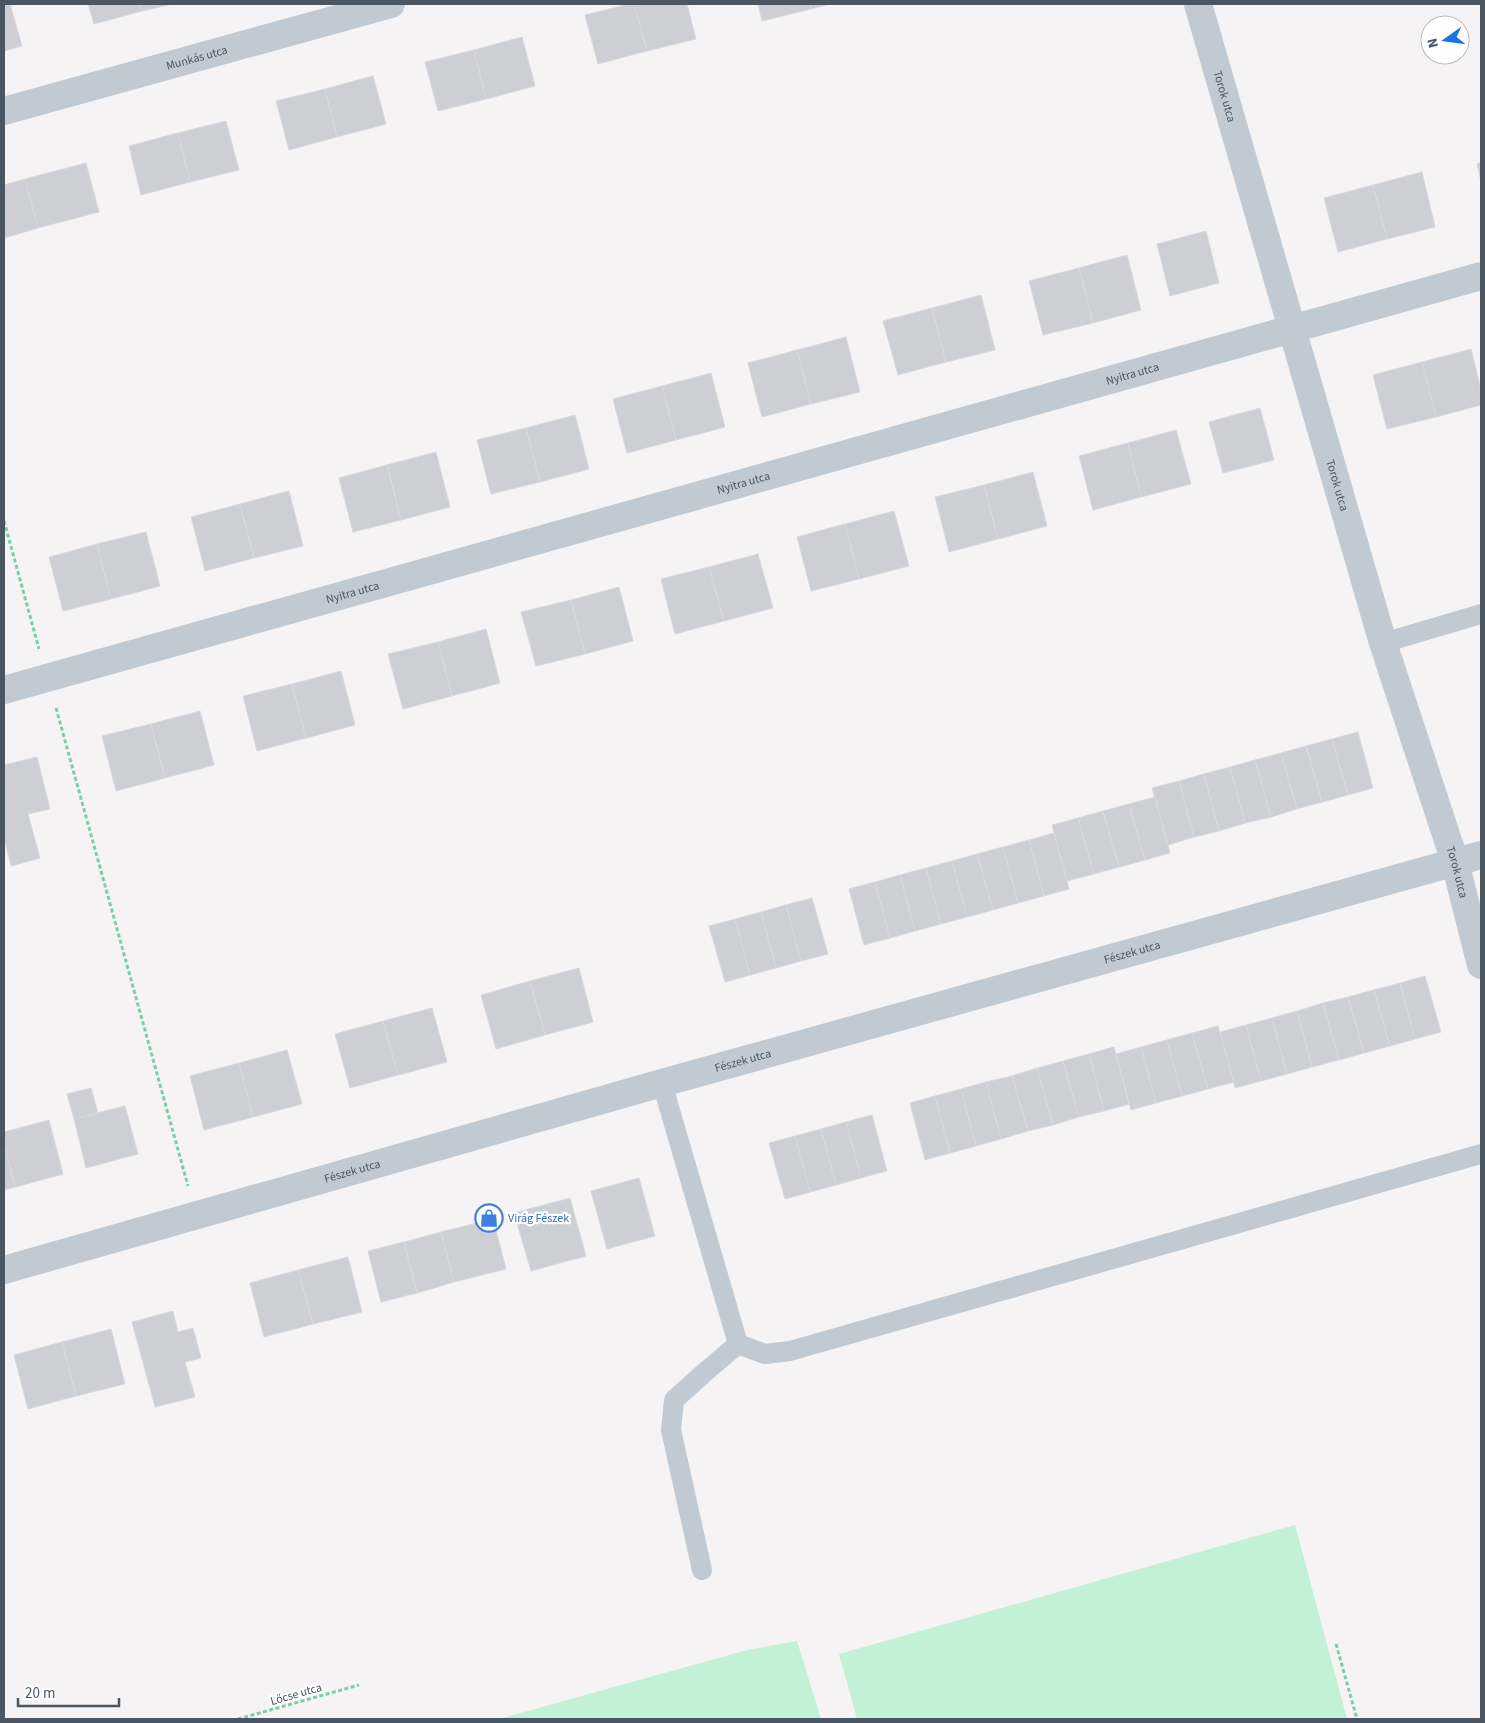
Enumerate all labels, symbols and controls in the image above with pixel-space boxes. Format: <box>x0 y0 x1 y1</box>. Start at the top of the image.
north arrow <box>1420 15 1470 65</box>
text: N <box>1423 36 1444 50</box>
street label: Munkás utca <box>164 42 230 75</box>
street label: Torok utca <box>1209 69 1240 124</box>
street label: Nyitra utca <box>1104 359 1161 390</box>
street label: Torok utca <box>1321 458 1352 513</box>
street label: Nyitra utca <box>715 468 772 499</box>
street label: Nyitra utca <box>324 577 381 608</box>
street label: Torok utca <box>1441 844 1472 900</box>
street label: Fészek utca <box>1102 937 1162 969</box>
street label: Fészek utca <box>713 1045 773 1077</box>
street label: Fészek utca <box>322 1155 383 1188</box>
shop icon: Virág Fészek <box>474 1203 504 1233</box>
place label: Virág Fészek <box>508 1210 569 1227</box>
scale bar <box>18 1676 119 1708</box>
street label: Lőcse utca <box>268 1679 324 1710</box>
text: 20 m <box>25 1683 55 1704</box>

